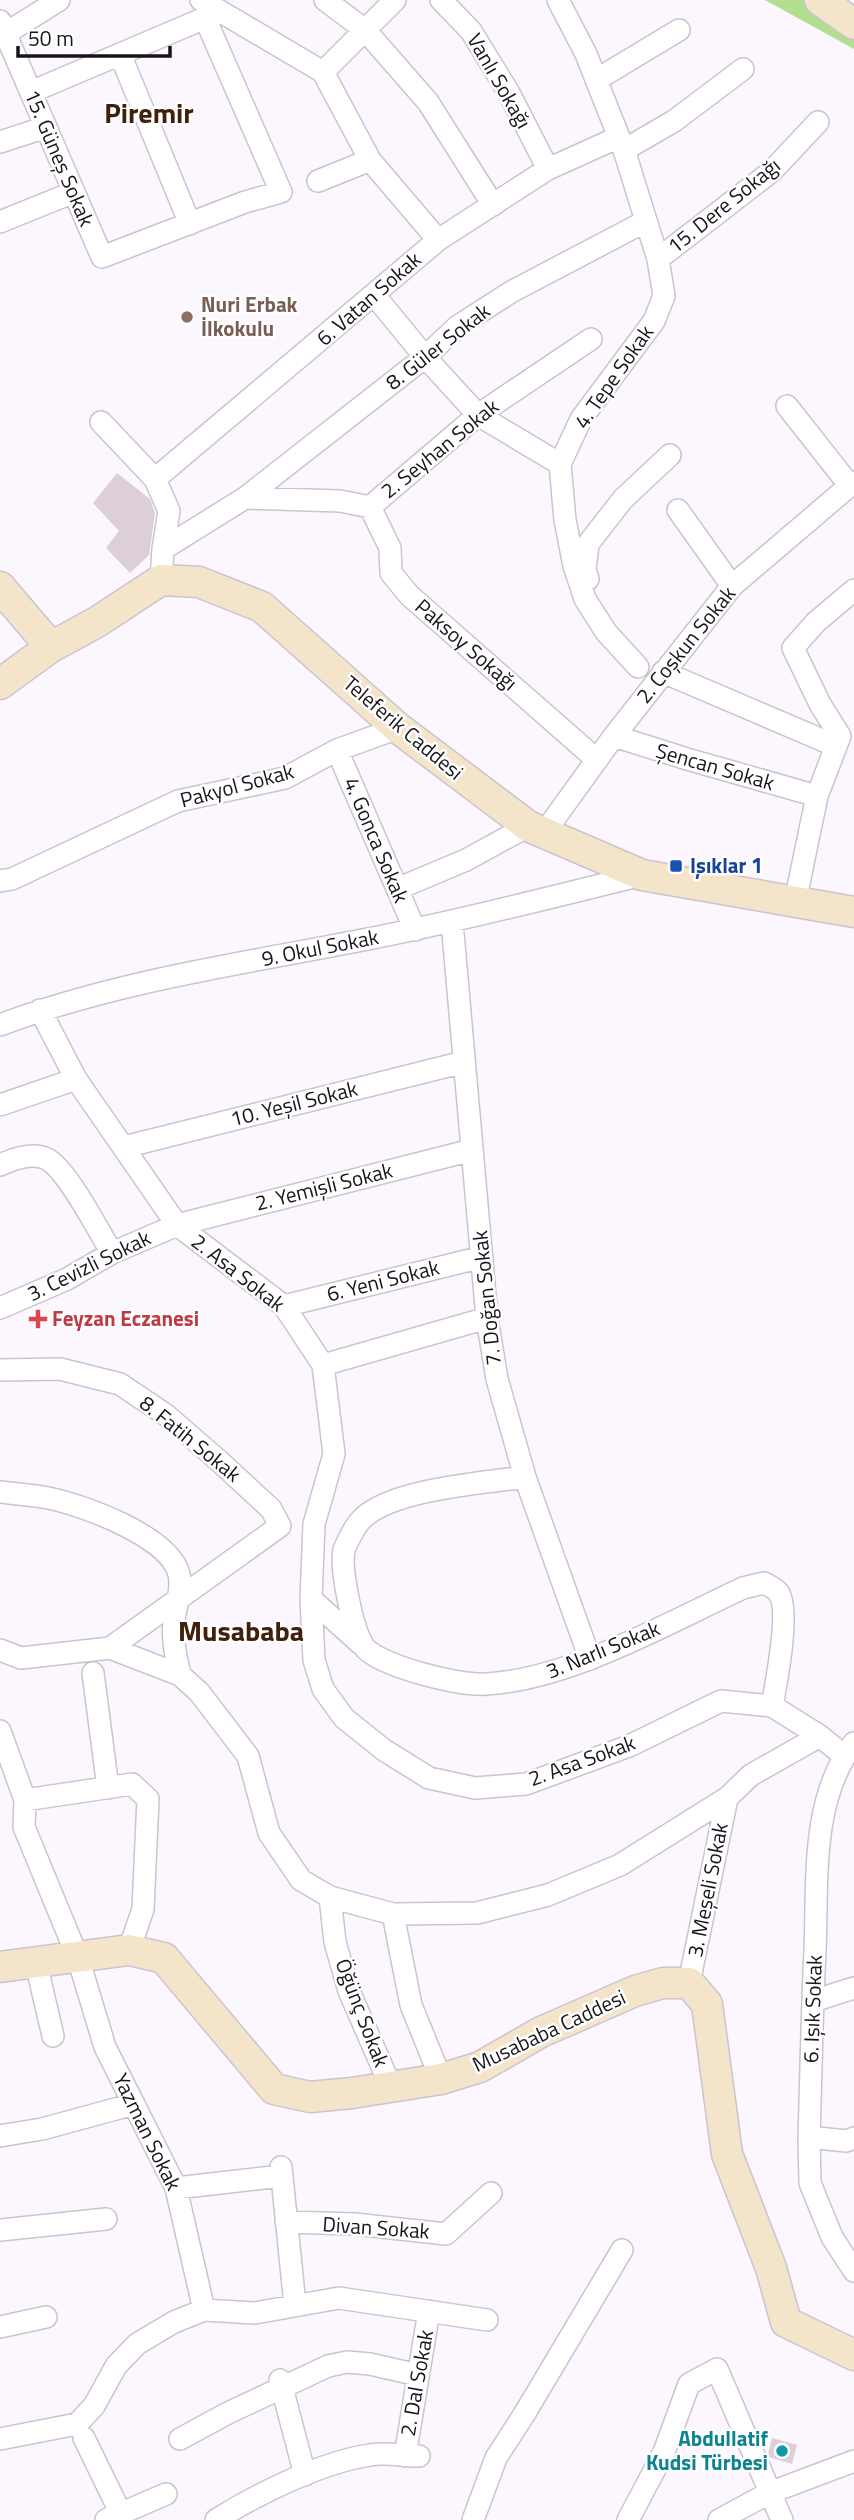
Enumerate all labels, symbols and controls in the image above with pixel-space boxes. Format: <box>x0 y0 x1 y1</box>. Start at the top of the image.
scale bar <box>18 14 170 58</box>
text: 50 m <box>28 22 74 54</box>
street label: Vanlı Sokağı <box>460 27 540 134</box>
street label: 15. Güneş Sokak <box>17 84 103 231</box>
district label: Piremir <box>104 91 194 134</box>
street label: 15. Dere Sokağı <box>660 150 787 261</box>
street label: 6. Vatan Sokak <box>309 244 428 353</box>
place label: Nuri Erbak İlkokulu <box>201 288 298 344</box>
street label: 8. Güler Sokak <box>378 295 497 397</box>
marker: Nuri Erbak İlkokulu <box>179 309 195 325</box>
street label: 4. Tepe Sokak <box>566 318 661 435</box>
street label: 2. Seyhan Sokak <box>373 391 505 506</box>
street label: 2. Coşkun Sokak <box>628 579 743 710</box>
street label: Paksoy Sokağı <box>408 591 525 698</box>
street label: Teleferik Caddesi <box>337 667 471 787</box>
street label: Şencan Sokak <box>652 734 778 798</box>
street label: Pakyol Sokak <box>176 755 297 816</box>
street label: 4. Gonca Sokak <box>336 772 418 907</box>
place label: Işıklar 1 <box>690 849 763 881</box>
marker: Işıklar 1 <box>668 858 684 874</box>
street label: 9. Okul Sokak <box>259 920 381 974</box>
street label: 10. Yeşil Sokak <box>227 1072 361 1134</box>
street label: 2. Yemişli Sokak <box>252 1154 396 1219</box>
street label: 3. Cevizli Sokak <box>21 1221 156 1309</box>
street label: 2. Asa Sokak <box>185 1225 292 1319</box>
street label: 7. Doğan Sokak <box>463 1229 509 1367</box>
street label: 6. Yeni Sokak <box>323 1251 442 1309</box>
place label: Feyzan Eczanesi <box>52 1302 199 1334</box>
marker: Feyzan Eczanesi <box>30 1311 46 1327</box>
street label: 8. Fatih Sokak <box>133 1387 248 1489</box>
district label: Musababa <box>178 1609 304 1652</box>
street label: 3. Narlı Sokak <box>541 1612 664 1686</box>
street label: 2. Asa Sokak <box>524 1726 639 1794</box>
street label: 3. Meşeli Sokak <box>678 1820 736 1960</box>
street label: Öğünç Sokak <box>328 1954 398 2072</box>
street label: 6. Işık Sokak <box>794 1954 830 2064</box>
street label: Musababa Caddesi <box>467 1981 631 2080</box>
street label: Yazman Sokak <box>106 2067 190 2196</box>
street label: Divan Sokak <box>321 2207 431 2247</box>
street label: 2. Dal Sokak <box>391 2327 441 2439</box>
place label: Abdullatif Kudsi Türbesi <box>646 2422 768 2478</box>
marker: Abdullatif Kudsi Türbesi <box>774 2443 790 2459</box>

